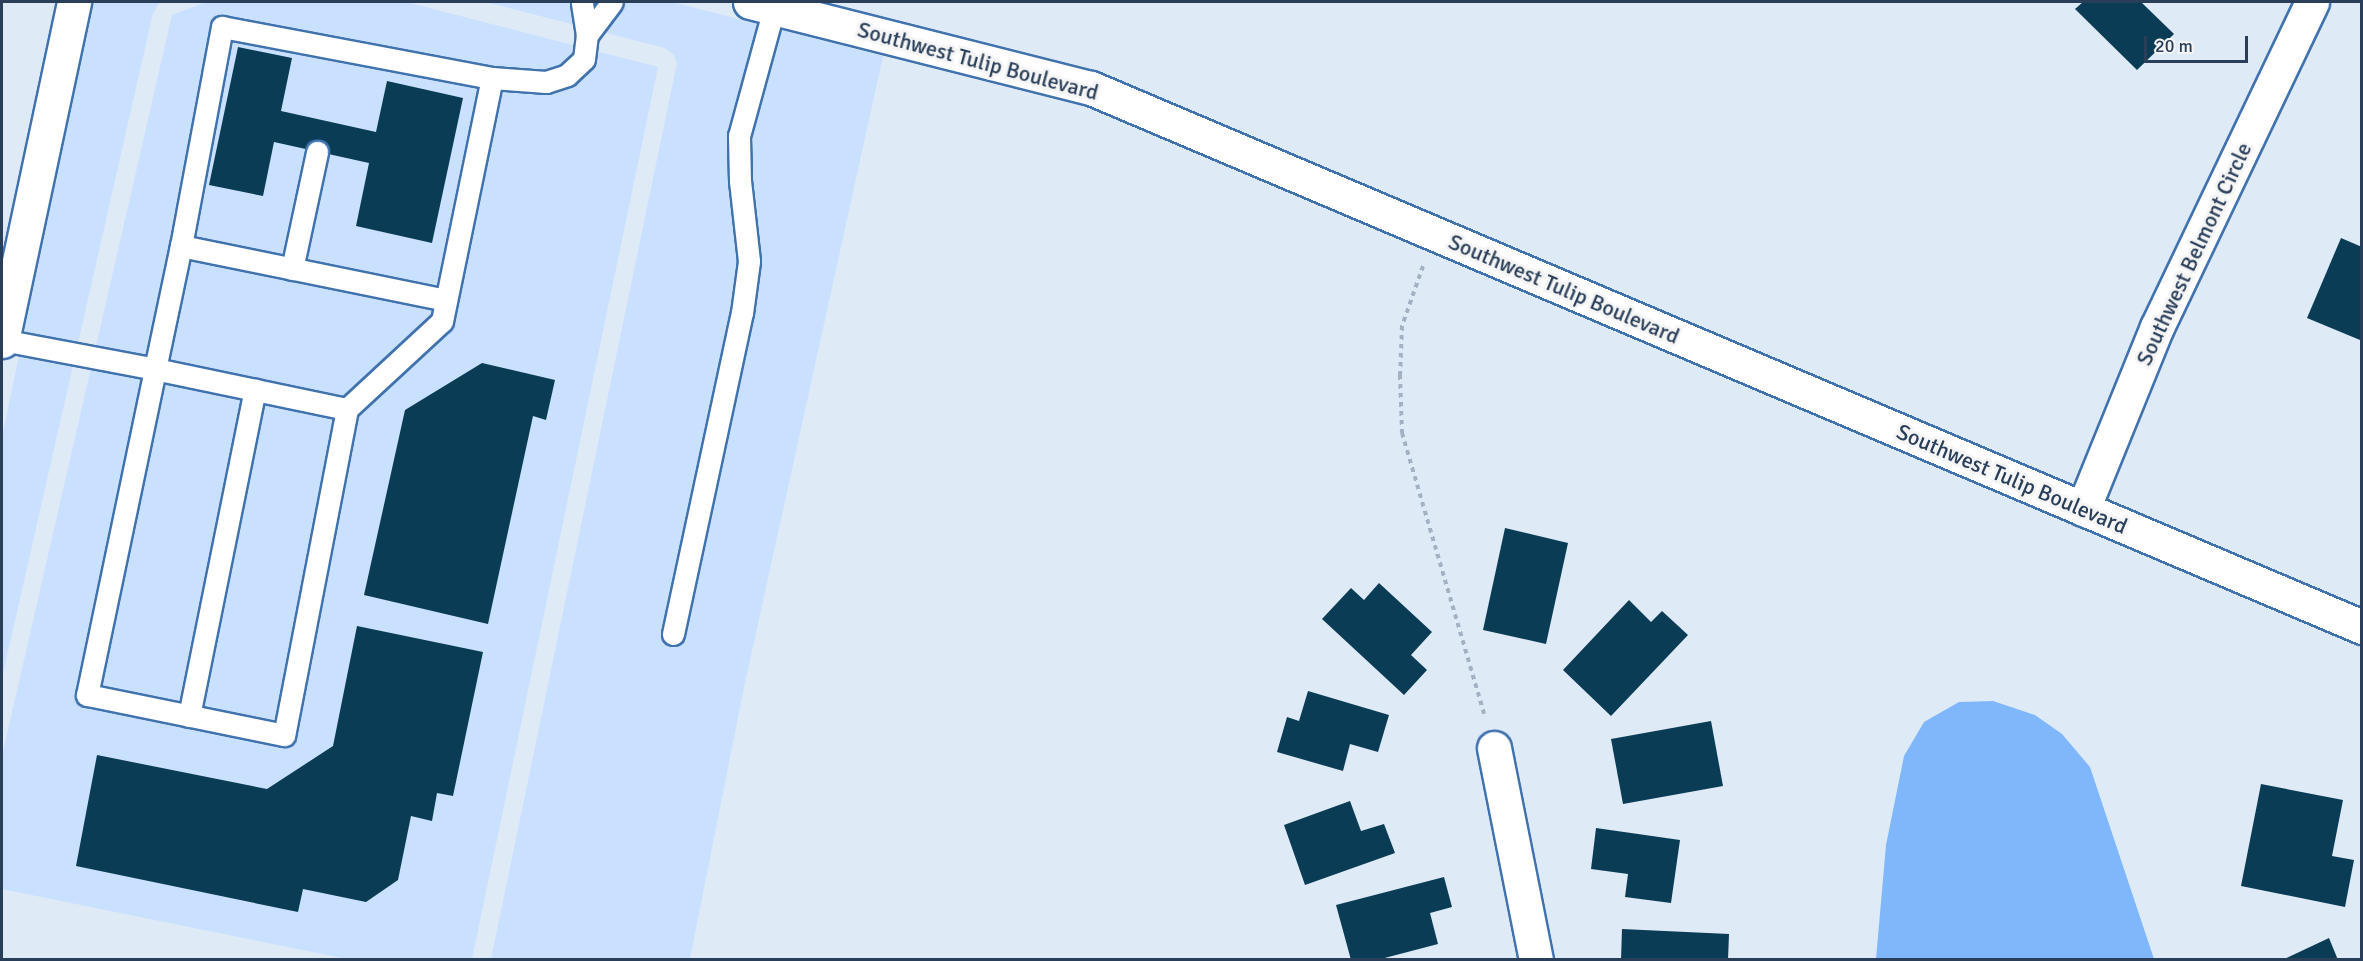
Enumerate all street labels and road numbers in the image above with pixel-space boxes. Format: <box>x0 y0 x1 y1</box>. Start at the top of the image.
street label: Southwest Tulip Boulevard <box>855 16 1101 106</box>
street label: Southwest Belmont Circle <box>2131 138 2257 370</box>
street label: Southwest Tulip Boulevard <box>1445 228 1683 350</box>
street label: Southwest Tulip Boulevard <box>1893 418 2131 540</box>

